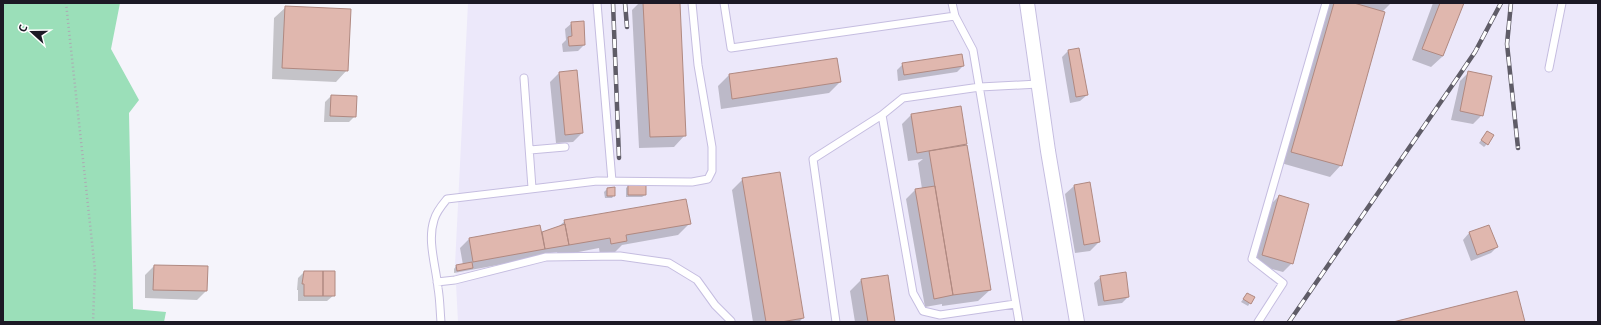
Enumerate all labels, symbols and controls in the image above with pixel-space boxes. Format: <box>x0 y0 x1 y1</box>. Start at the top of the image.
north arrow <box>12 12 52 52</box>
text: С <box>14 22 30 34</box>

